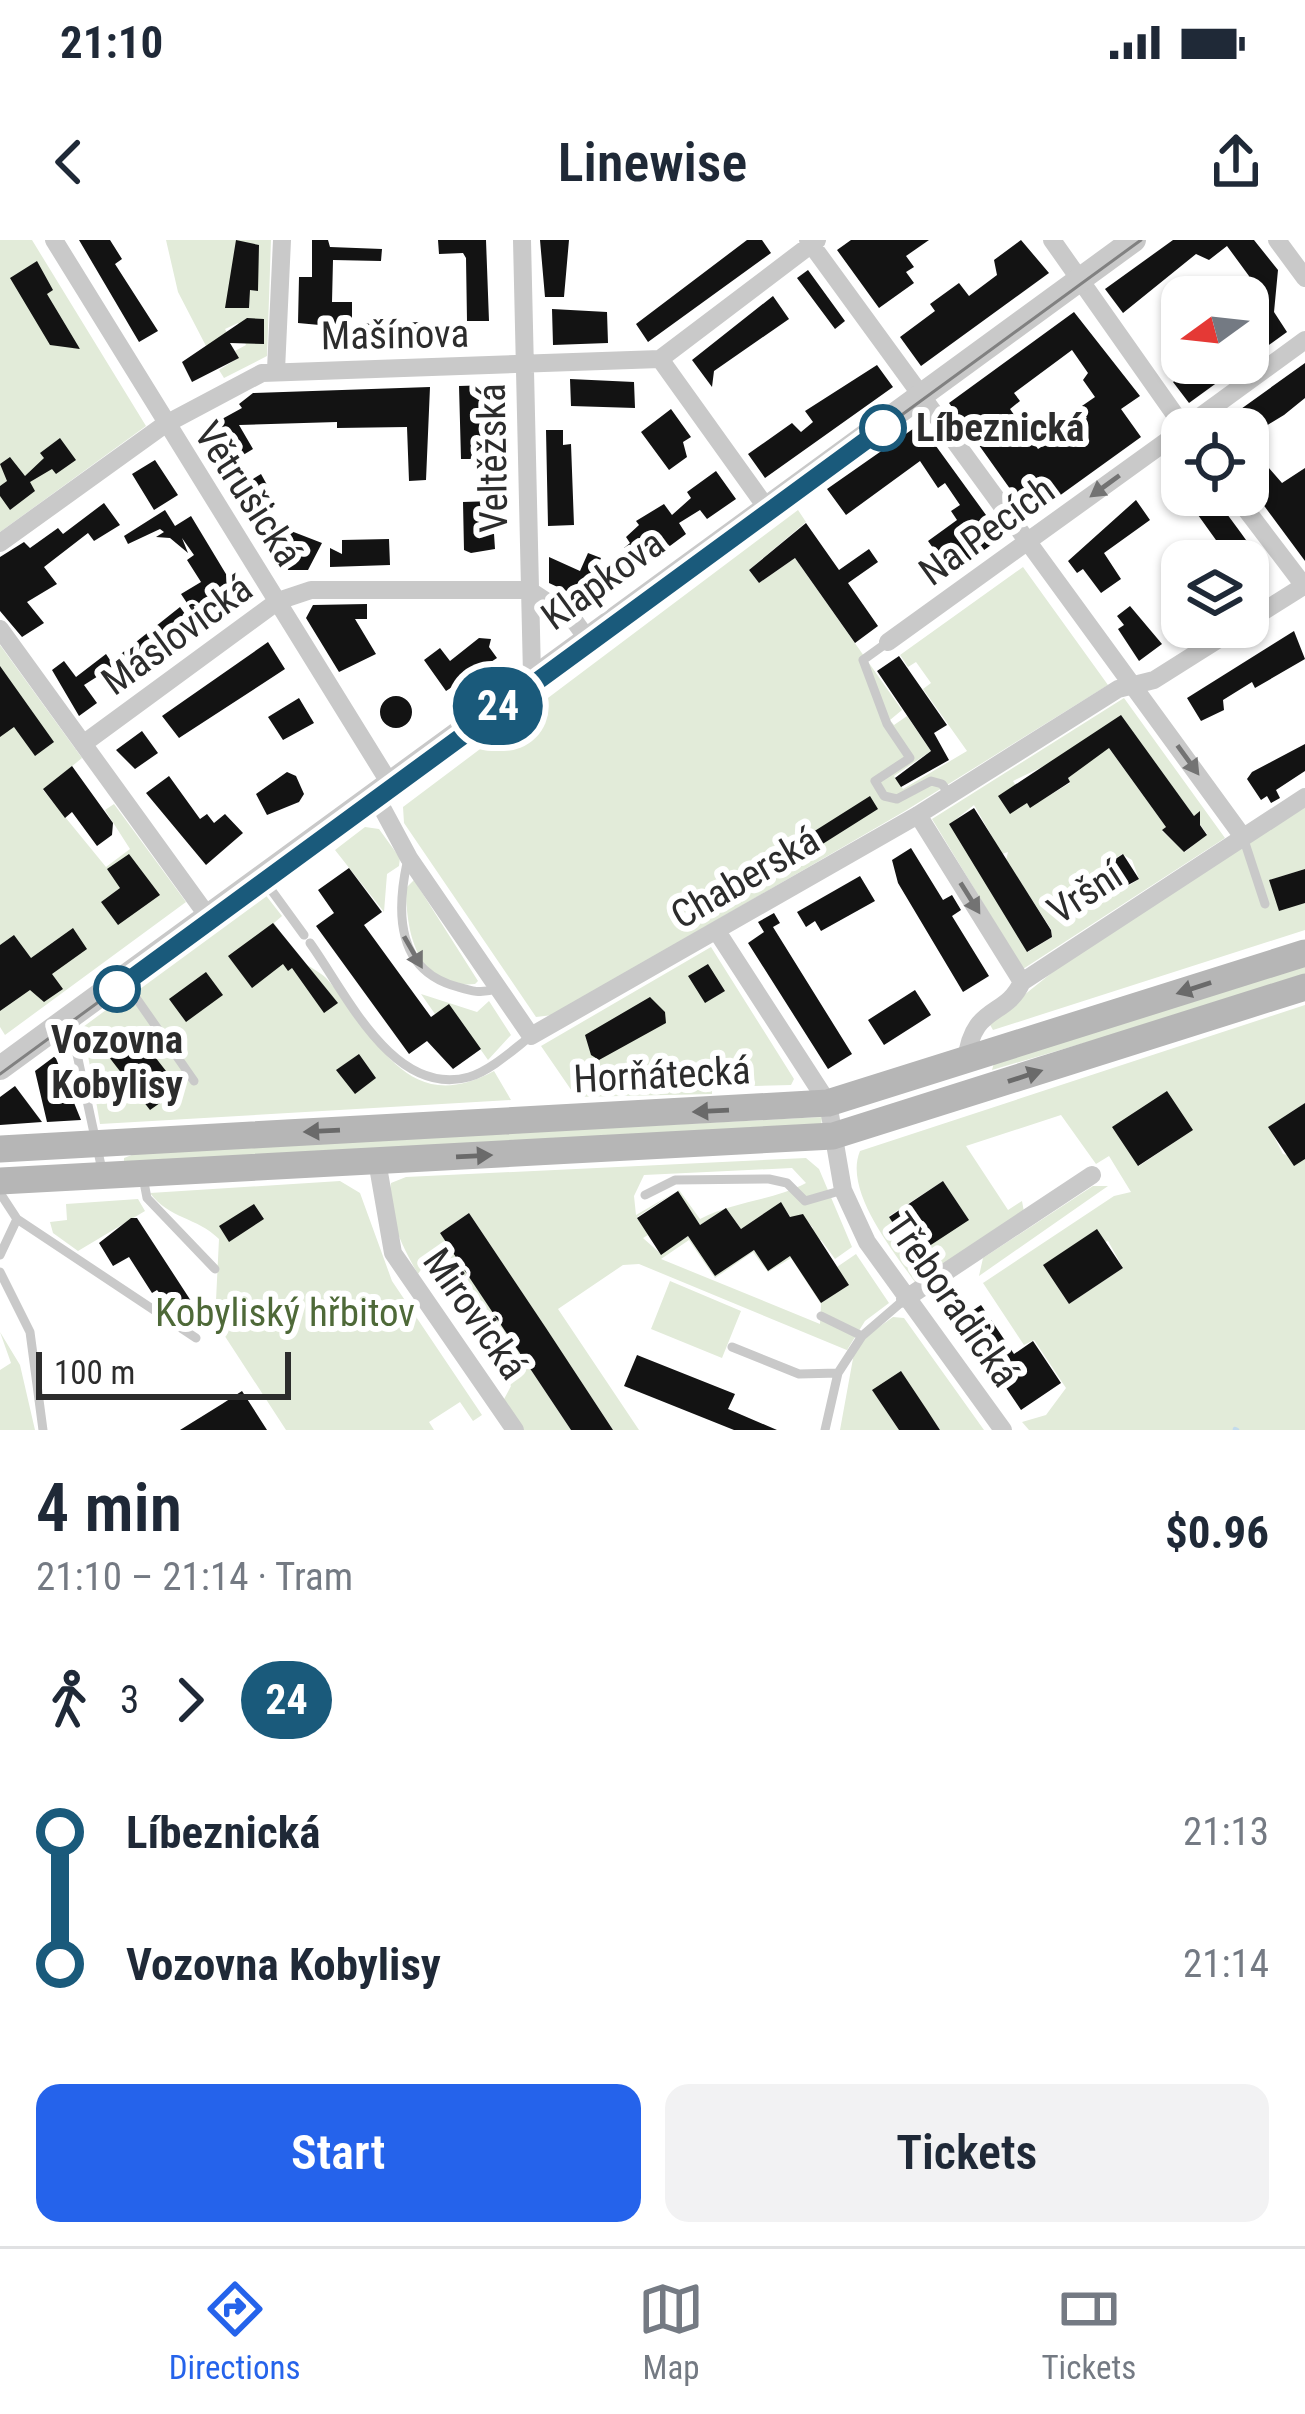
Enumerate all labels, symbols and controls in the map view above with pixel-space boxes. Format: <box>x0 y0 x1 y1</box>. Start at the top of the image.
text: 21:10 <box>60 16 163 69</box>
icon: back <box>36 129 102 195</box>
icon: share <box>1203 129 1269 195</box>
text: Linewise <box>558 131 747 194</box>
north arrow <box>1161 276 1269 384</box>
map controls <box>1161 276 1269 648</box>
street label: Mašínova <box>320 311 470 359</box>
street label: Veltěžská <box>469 383 517 533</box>
place label: Líbeznická <box>916 405 1084 451</box>
marker: Líbeznická <box>861 406 905 450</box>
button: locate <box>1161 408 1269 516</box>
street label: Větrušická <box>184 413 312 575</box>
street label: Na Pecích <box>911 467 1063 595</box>
one-way arrow <box>1089 473 1121 497</box>
street label: Klapkova <box>533 520 673 640</box>
button: layers <box>1161 540 1269 648</box>
street label: Máslovická <box>93 565 261 705</box>
line badge: 24 <box>444 667 552 745</box>
text: 24 <box>477 681 519 730</box>
one-way arrow <box>1176 744 1199 776</box>
street label: Chaberská <box>663 817 827 939</box>
street label: Vršní <box>1039 851 1132 934</box>
one-way arrow <box>958 882 980 915</box>
one-way arrow <box>402 935 423 969</box>
marker: Vozovna Kobylisy <box>95 967 139 1011</box>
one-way arrow <box>1175 980 1211 999</box>
place label: Vozovna Kobylisy <box>51 1017 183 1108</box>
street label: Horňátecká <box>572 1047 752 1103</box>
one-way arrow <box>1007 1065 1044 1084</box>
one-way arrow <box>692 1102 729 1121</box>
one-way arrow <box>303 1122 340 1141</box>
one-way arrow <box>456 1146 494 1165</box>
street label: Třeboradická <box>875 1204 1029 1396</box>
street label: Mirovická <box>413 1240 537 1388</box>
park label: Kobyliský hřbitov <box>155 1290 415 1336</box>
scale bar <box>36 1346 291 1399</box>
text: 100 m <box>54 1353 135 1392</box>
text: 4 min <box>36 1470 182 1547</box>
text: $0.96 <box>1165 1506 1269 1559</box>
text: 21:10 – 21:14 · Tram <box>36 1554 353 1600</box>
icon: walk <box>36 1667 102 1733</box>
icon: forward <box>157 1667 223 1733</box>
text: 24 <box>265 1675 308 1724</box>
text: 3 <box>120 1677 139 1723</box>
text: Líbeznická <box>126 1806 320 1859</box>
text: 21:13 <box>1183 1809 1269 1855</box>
text: Vozovna Kobylisy <box>126 1938 441 1991</box>
text: 21:14 <box>1183 1941 1269 1987</box>
button: Start <box>36 2084 641 2222</box>
button: Tickets <box>665 2084 1269 2222</box>
tab: Directions <box>169 2276 301 2387</box>
tab: Map <box>638 2276 704 2387</box>
tab: Tickets <box>1041 2276 1136 2387</box>

